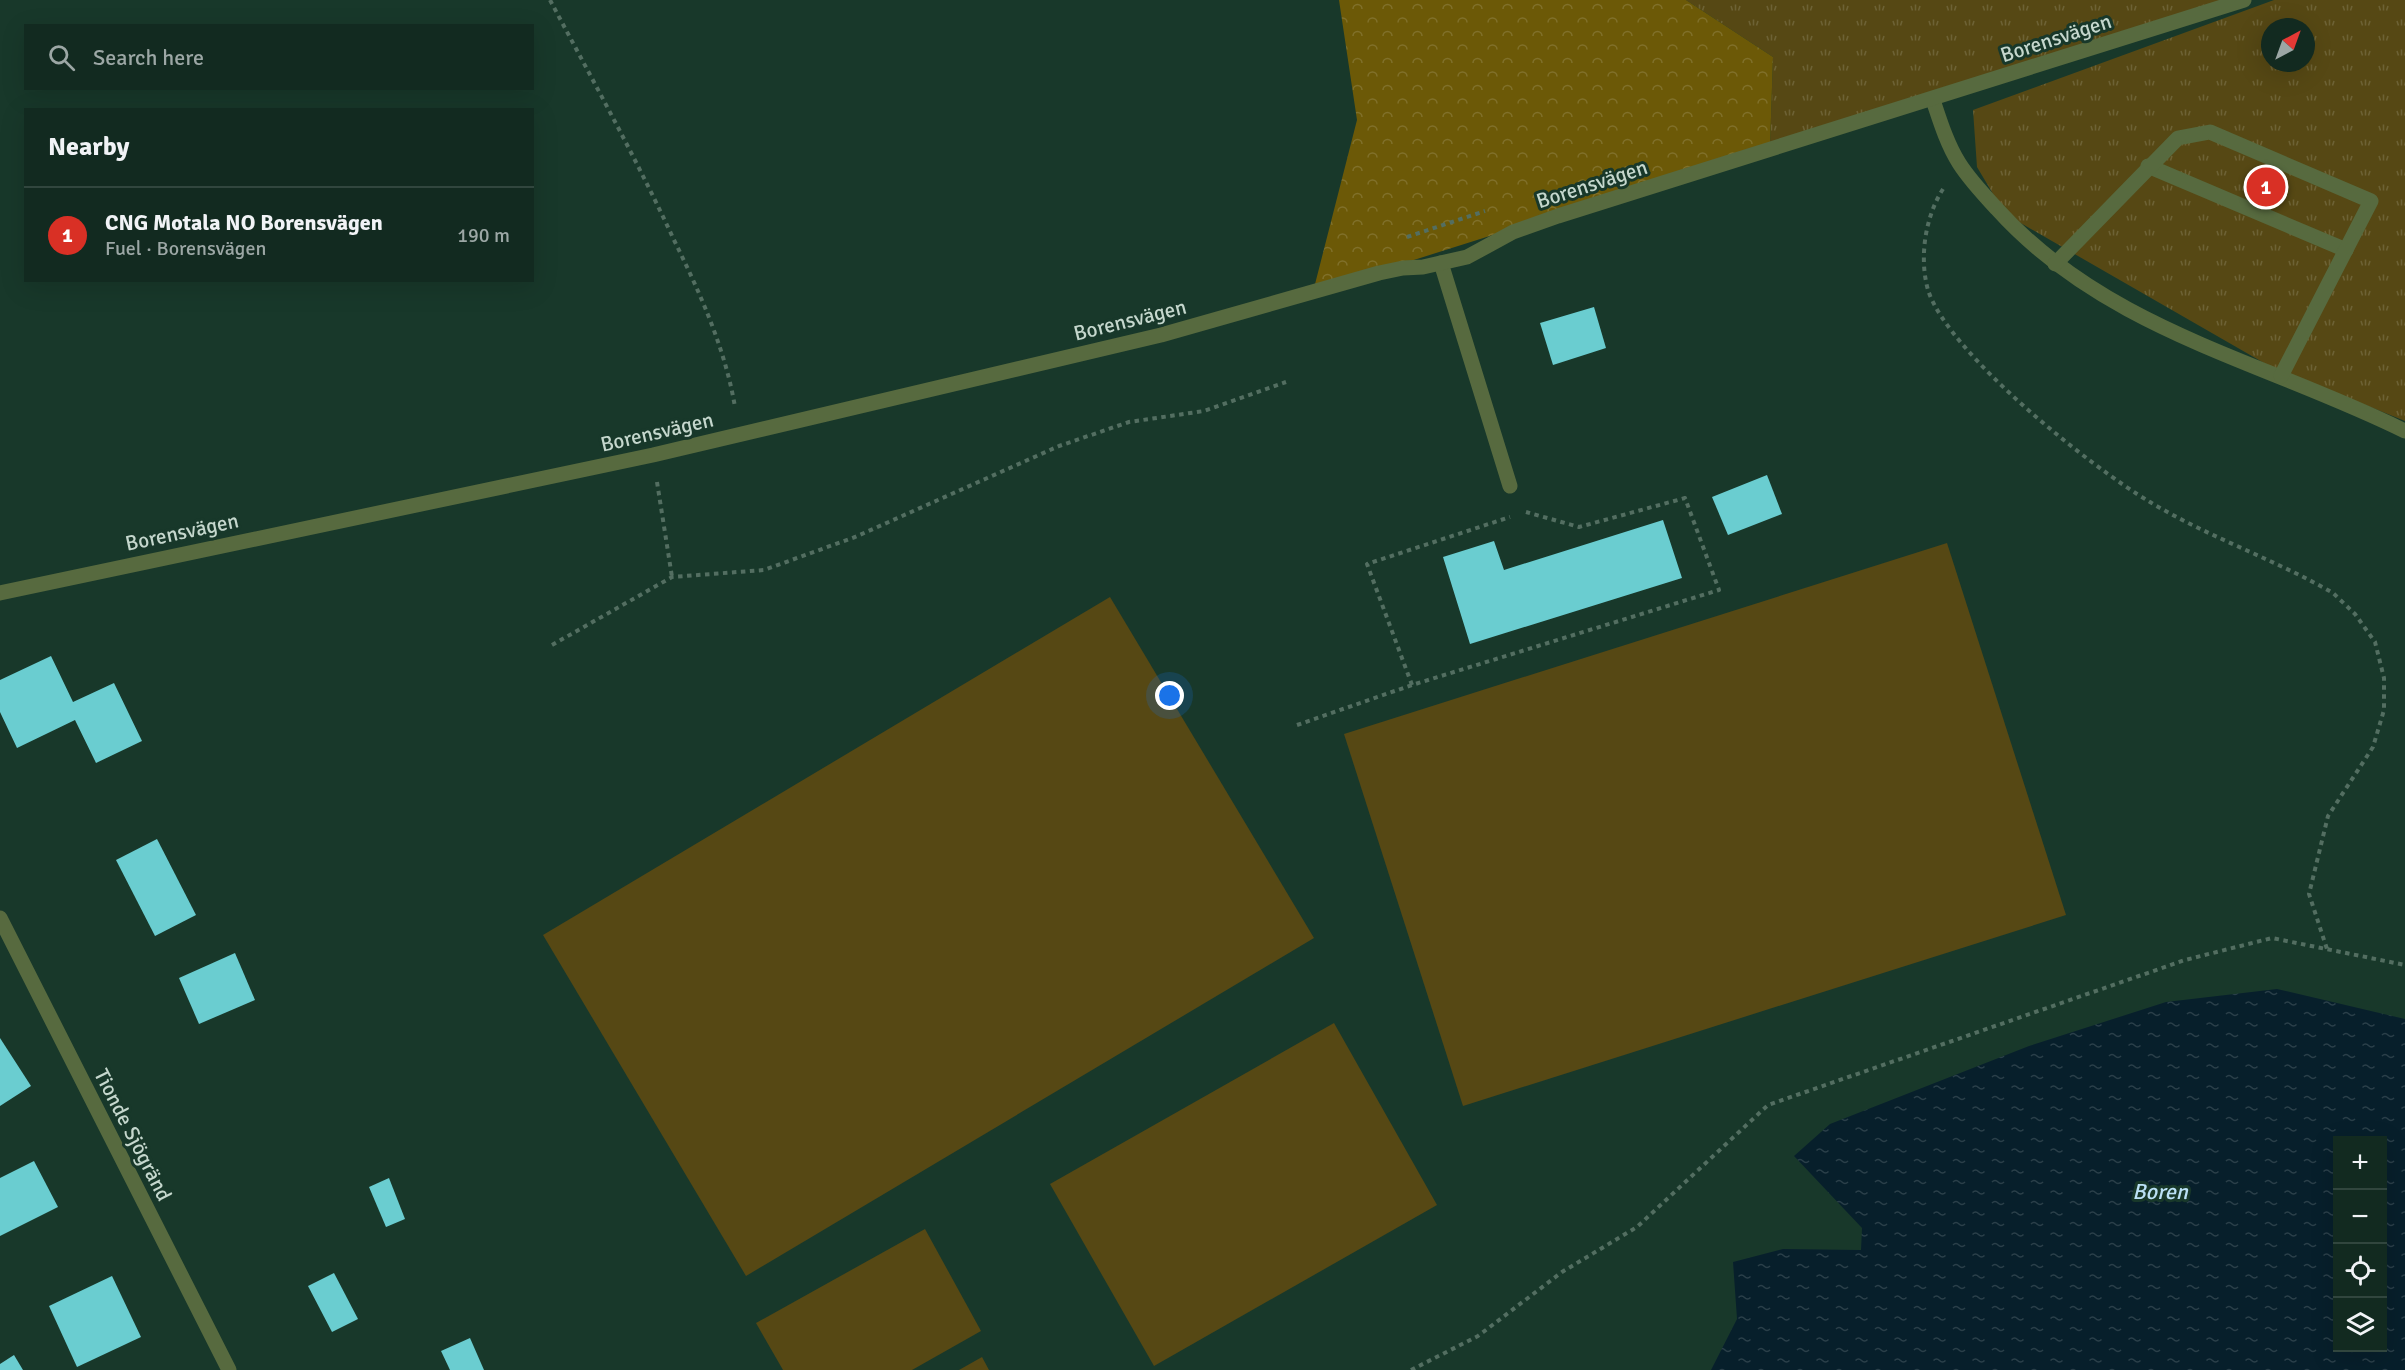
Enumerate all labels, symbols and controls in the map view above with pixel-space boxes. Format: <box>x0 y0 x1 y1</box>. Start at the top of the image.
street label: Borensvägen <box>1997 8 2115 68</box>
north arrow <box>2261 18 2315 72</box>
search box <box>24 24 534 90</box>
icon: search <box>45 41 78 74</box>
text: Search here <box>93 44 204 71</box>
text: Nearby <box>48 131 129 163</box>
street label: Borensvägen <box>1533 154 1651 214</box>
pin: 1 <box>2246 164 2286 210</box>
text: CNG Motala NO Borensvägen <box>105 209 383 236</box>
text: 1 <box>62 223 73 248</box>
text: 190 m <box>457 223 510 248</box>
text: Fuel · Borensvägen <box>105 236 266 261</box>
street label: Borensvägen <box>1071 293 1189 347</box>
street label: Borensvägen <box>598 406 716 458</box>
street label: Borensvägen <box>123 507 241 557</box>
your location <box>1155 681 1184 710</box>
street label: Tionde Sjögränd <box>89 1065 177 1205</box>
map controls <box>2333 1136 2387 1352</box>
button: + <box>2333 1136 2387 1190</box>
water label: Boren <box>2132 1178 2189 1205</box>
button: − <box>2333 1190 2387 1244</box>
button: locate <box>2333 1244 2387 1298</box>
button: layers <box>2333 1298 2387 1352</box>

